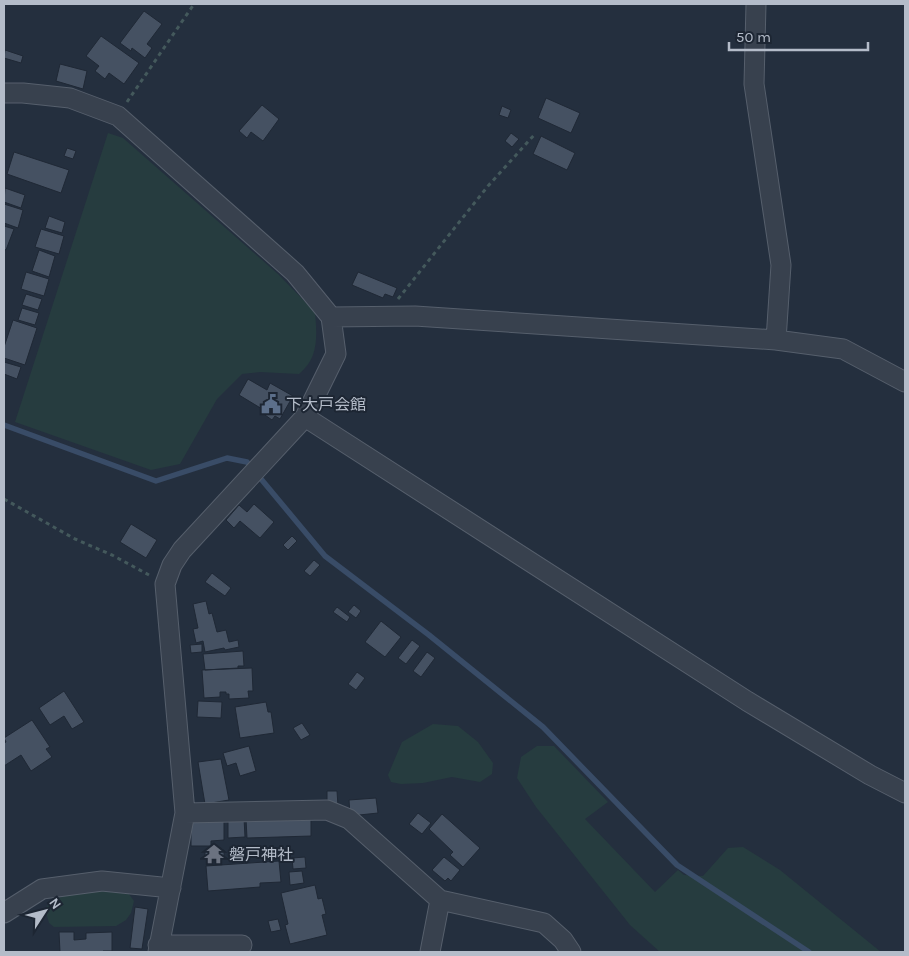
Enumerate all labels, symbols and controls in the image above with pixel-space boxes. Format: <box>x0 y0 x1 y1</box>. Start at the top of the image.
scale bar <box>729 20 868 52</box>
text: 50 m <box>736 28 771 46</box>
public building icon: 下大戸会館 <box>260 393 282 415</box>
place label: 下大戸会館 <box>286 395 366 414</box>
temple icon: 磐戸神社 <box>203 843 225 865</box>
place label: 磐戸神社 <box>229 845 293 864</box>
north arrow <box>20 886 70 936</box>
text: N <box>45 895 65 913</box>

